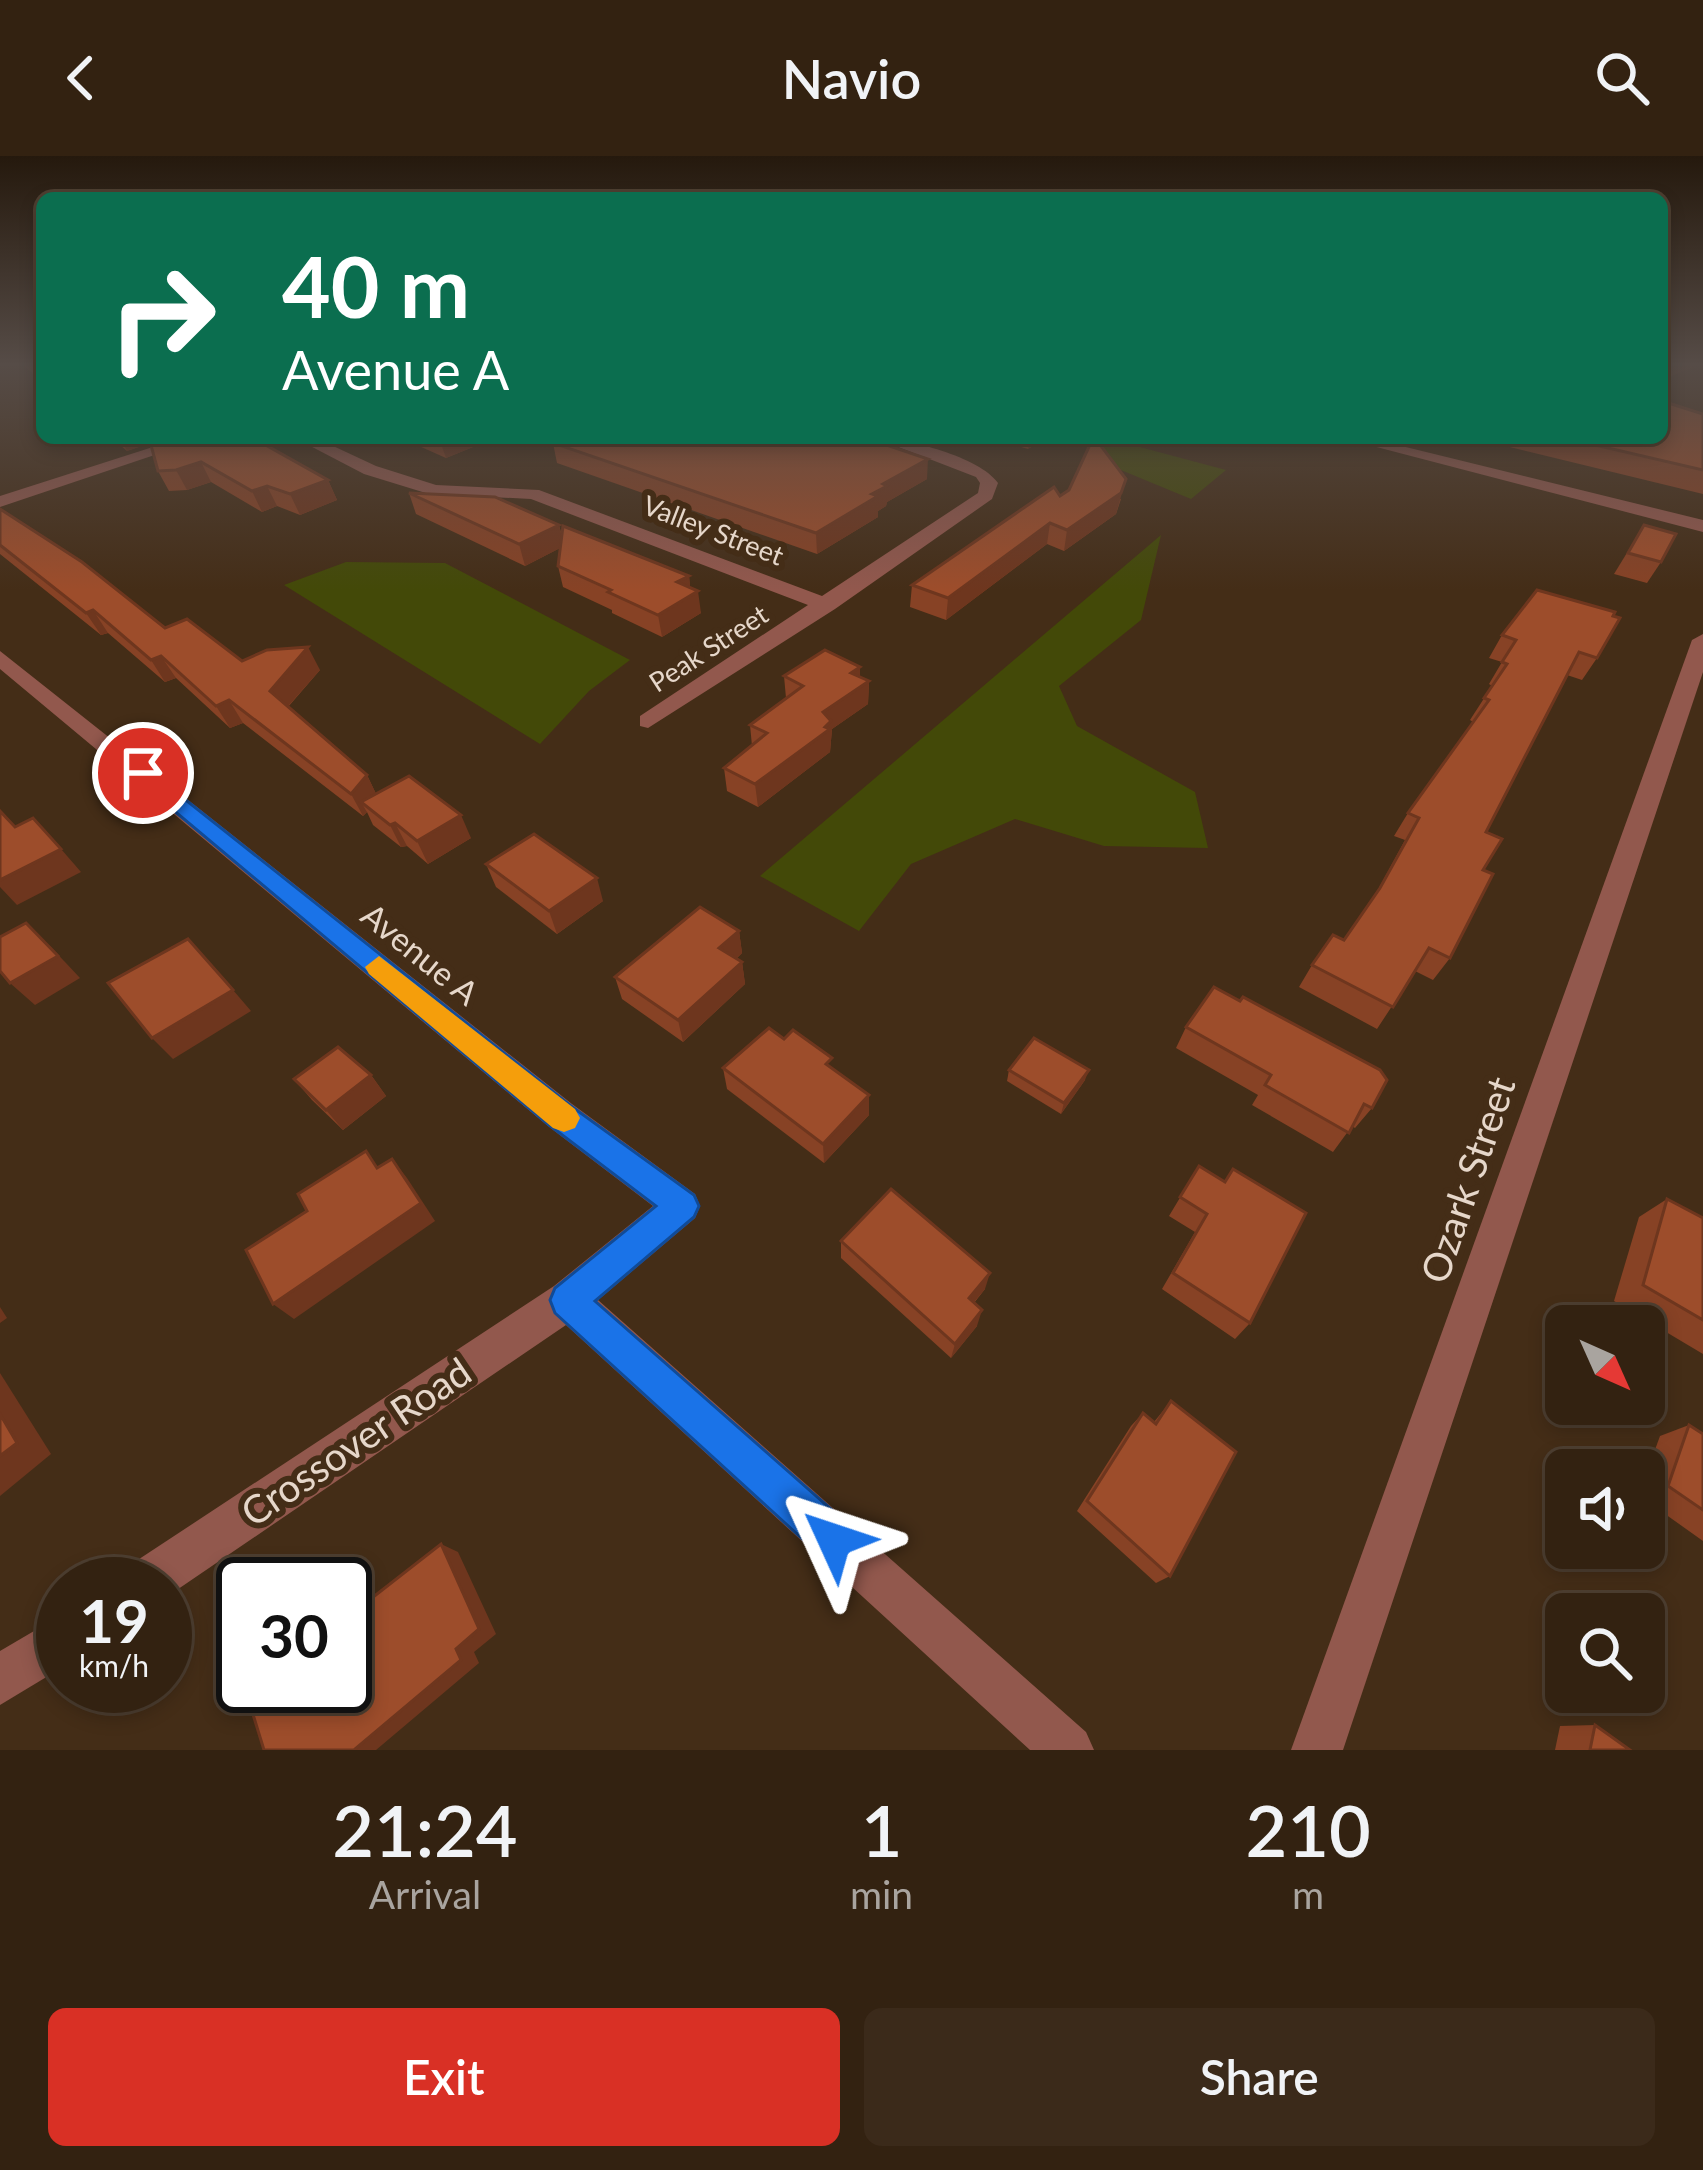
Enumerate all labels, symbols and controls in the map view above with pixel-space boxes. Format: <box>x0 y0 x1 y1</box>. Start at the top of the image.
icon: back <box>48 45 114 111</box>
icon: search <box>1589 45 1655 111</box>
text: Navio <box>782 46 921 111</box>
text: 40 m <box>282 235 470 336</box>
icon: right <box>84 240 240 396</box>
text: Avenue A <box>282 337 509 402</box>
street label: Valley Street <box>639 488 789 572</box>
street label: Peak Street <box>643 597 774 698</box>
pin <box>92 722 194 824</box>
icon: arrive <box>110 740 176 806</box>
street label: Avenue A <box>354 894 488 1013</box>
street label: Ozark Street <box>1410 1071 1524 1289</box>
north arrow <box>1545 1305 1665 1425</box>
map controls <box>1545 1305 1665 1713</box>
street label: Crossover Road <box>232 1347 479 1535</box>
button: sound <box>1545 1449 1665 1569</box>
position arrow <box>771 1477 897 1603</box>
speed limit sign: 30 <box>216 1557 372 1713</box>
text: 19 <box>79 1584 149 1656</box>
button: search <box>1545 1593 1665 1713</box>
text: km/h <box>79 1647 149 1683</box>
text: 21:24 <box>332 1786 518 1872</box>
text: 1 <box>861 1786 902 1872</box>
text: 210 <box>1245 1786 1371 1872</box>
text: Arrival <box>369 1871 481 1917</box>
text: min <box>850 1871 913 1917</box>
text: m <box>1292 1871 1324 1917</box>
button: Exit <box>48 2008 840 2146</box>
button: Share <box>864 2008 1655 2146</box>

